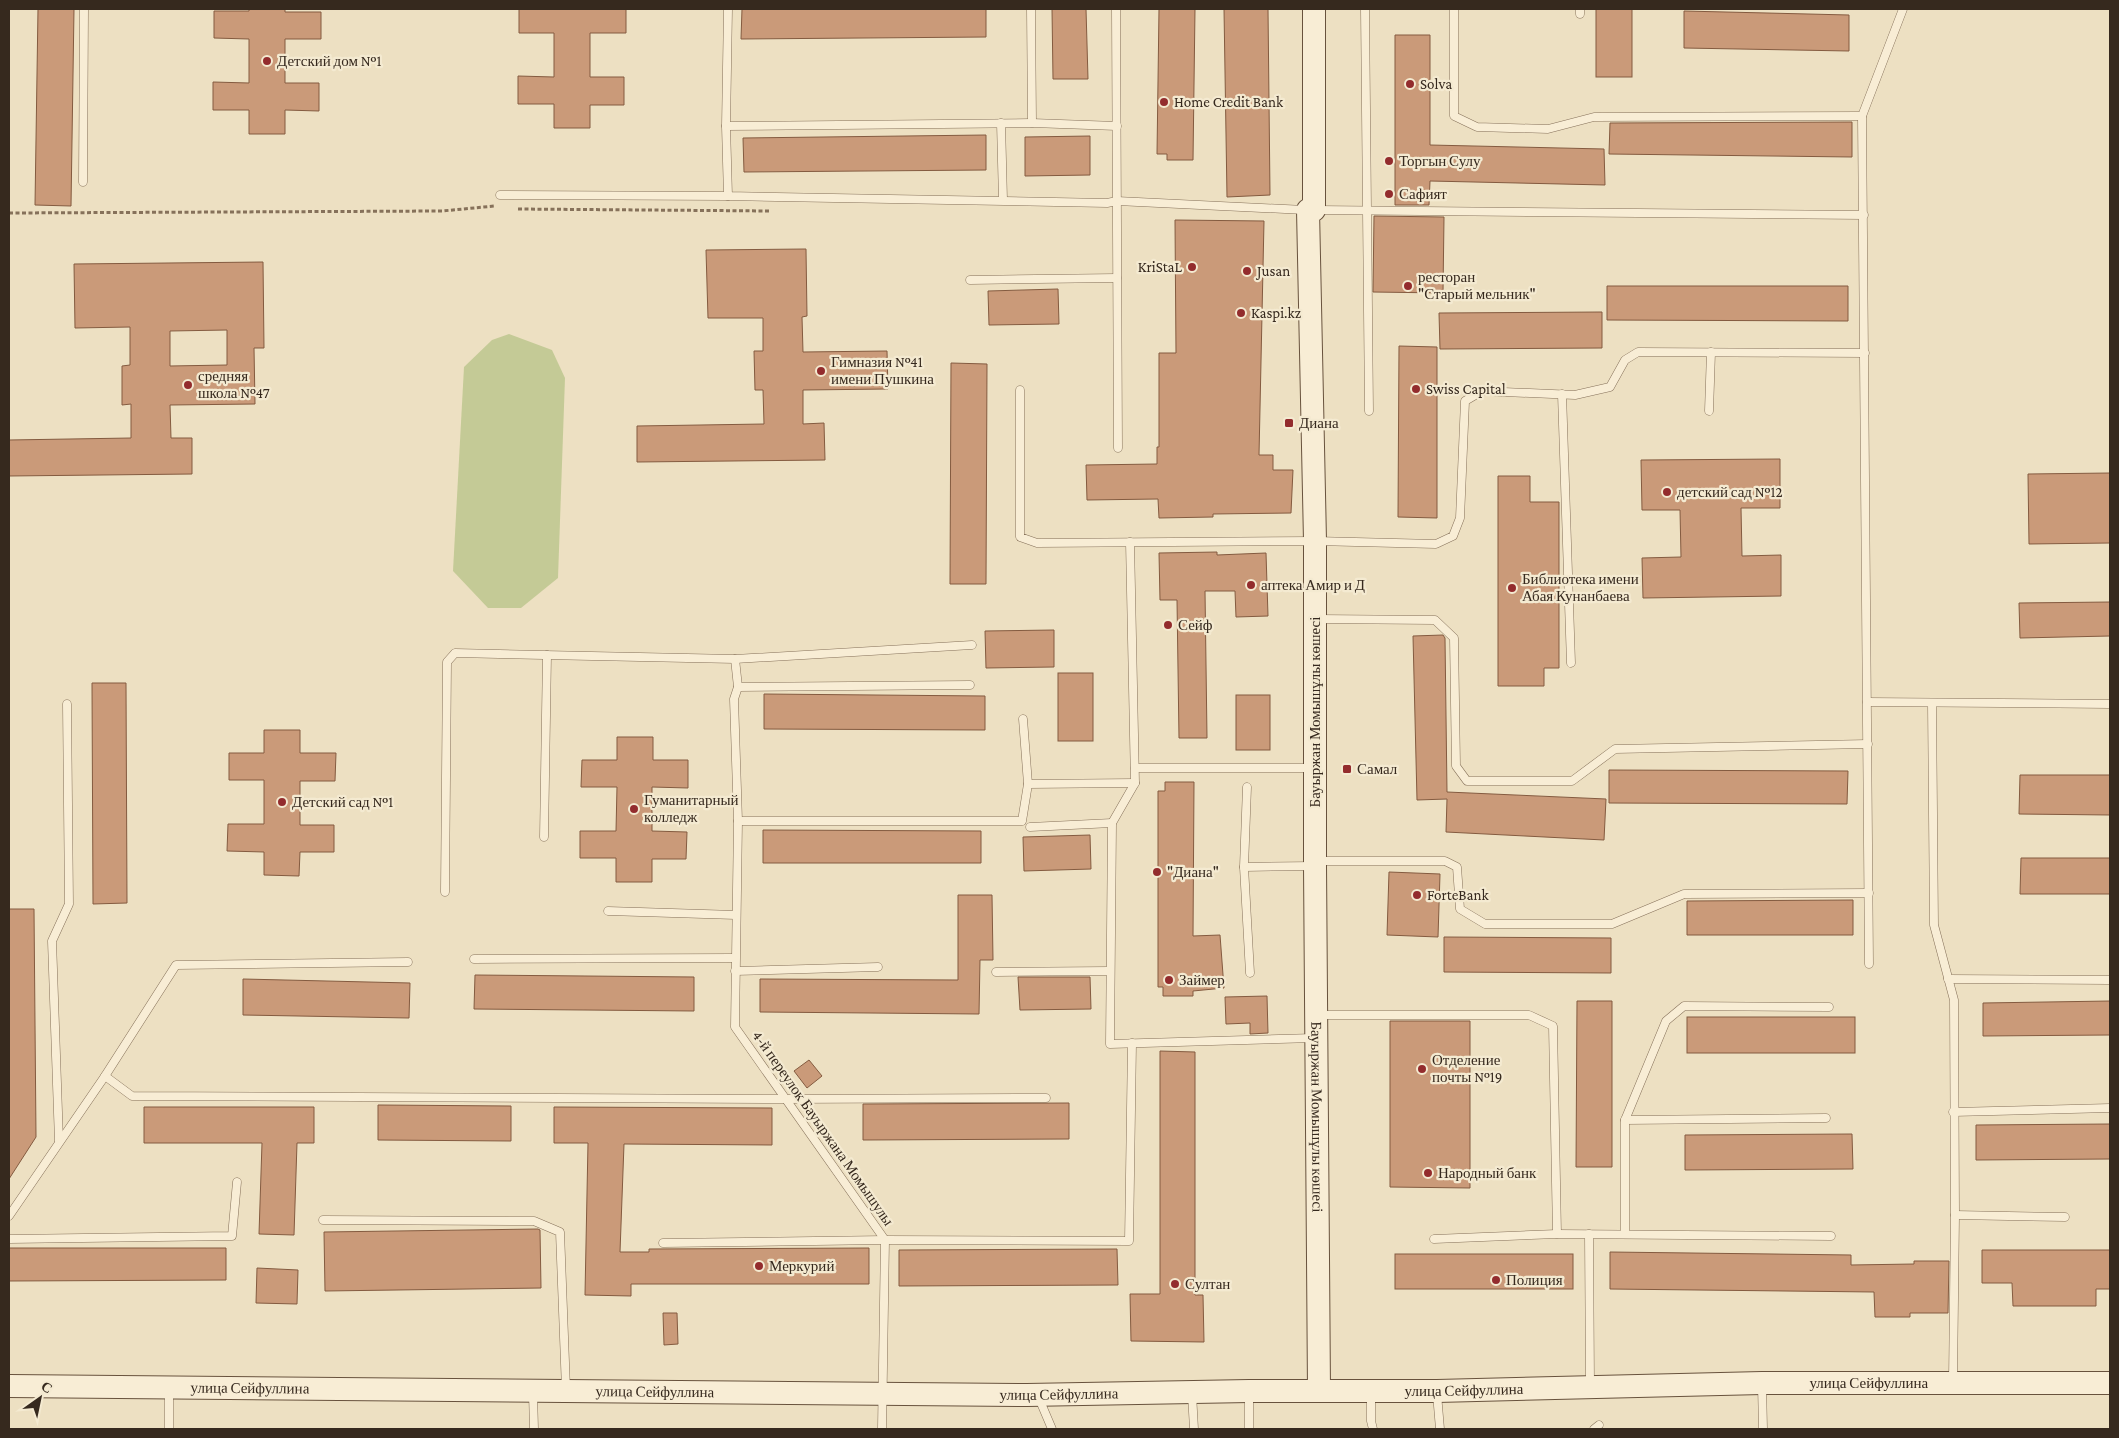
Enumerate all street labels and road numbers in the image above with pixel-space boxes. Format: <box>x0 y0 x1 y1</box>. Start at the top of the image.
street label: Бауыржан Момышұлы көшесі <box>1307 617 1323 807</box>
street label: Бауыржан Момышұлы көшесі <box>1308 1021 1326 1212</box>
street label: 4-й переулок Бауыржана Момышулы <box>749 1028 897 1228</box>
street label: улица Сейфуллина <box>1809 1375 1929 1391</box>
street label: улица Сейфуллина <box>191 1380 310 1397</box>
street label: улица Сейфуллина <box>1405 1381 1524 1399</box>
street label: улица Сейфуллина <box>596 1383 715 1400</box>
street label: улица Сейфуллина <box>1000 1385 1119 1403</box>

